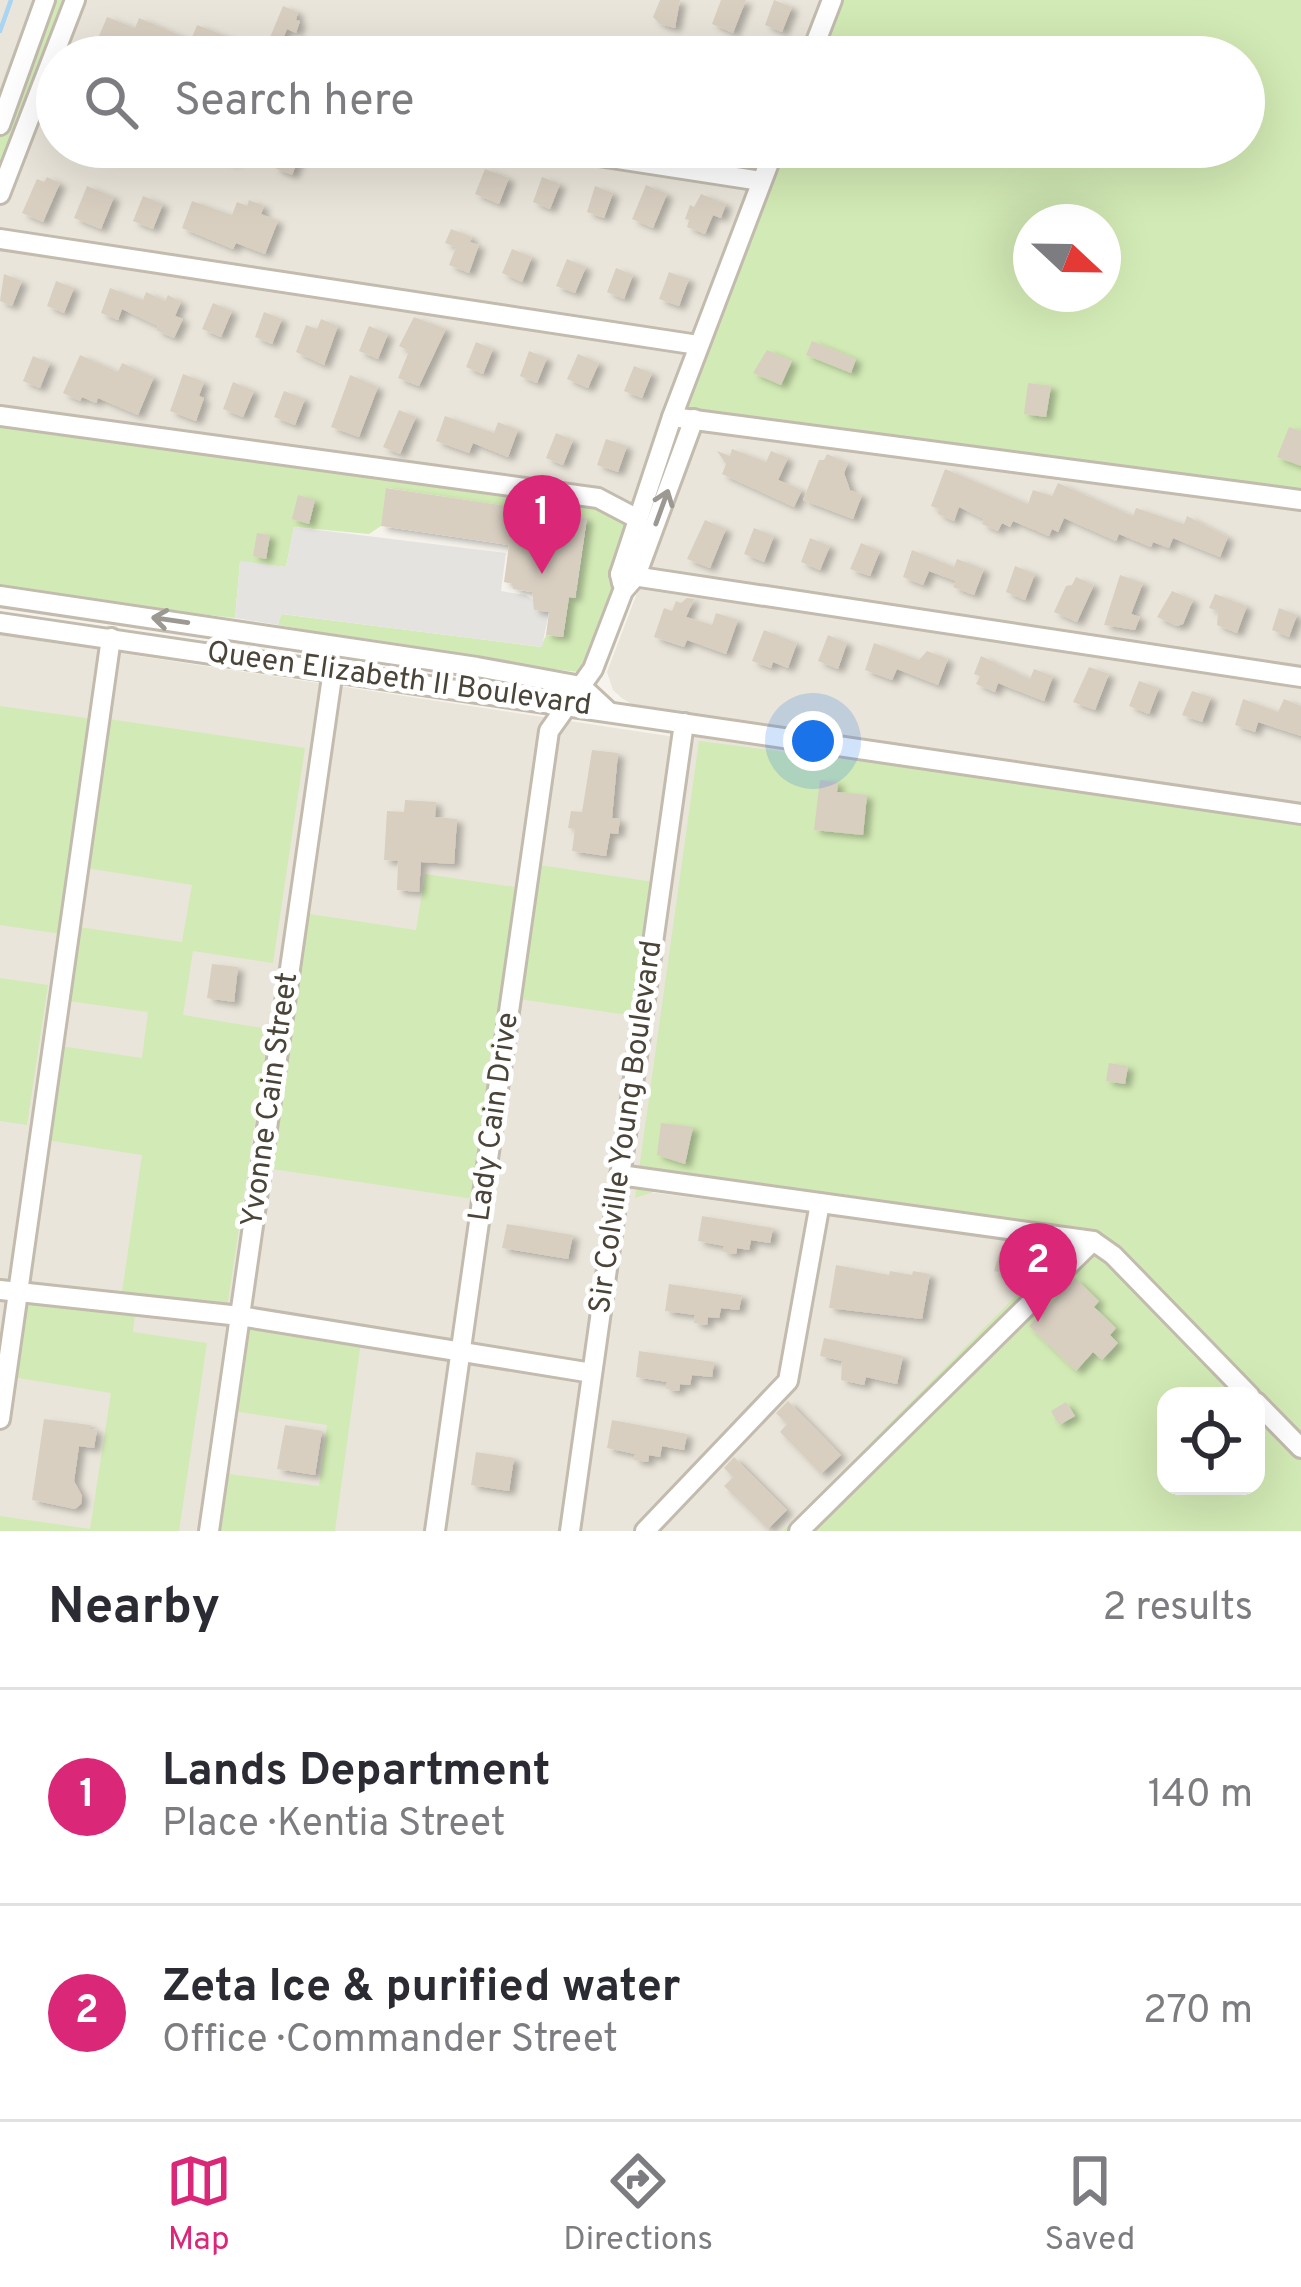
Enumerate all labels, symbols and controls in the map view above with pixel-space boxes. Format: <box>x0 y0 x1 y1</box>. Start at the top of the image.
search box <box>36 36 1265 168</box>
icon: search <box>78 69 144 135</box>
text: Search here <box>174 74 414 131</box>
north arrow <box>1013 204 1121 312</box>
pin: 1 <box>503 475 581 574</box>
one-way arrow <box>653 489 674 526</box>
one-way arrow <box>151 608 190 631</box>
street label: Queen Elizabeth II Boulevard <box>205 635 593 725</box>
your location <box>783 711 843 771</box>
street label: Sir Colville Young Boulevard <box>582 938 672 1316</box>
street label: Yvonne Cain Street <box>235 970 307 1230</box>
street label: Lady Cain Drive <box>462 1010 528 1224</box>
pin: 2 <box>999 1223 1077 1322</box>
map controls <box>1157 1387 1265 1495</box>
button: locate <box>1157 1387 1265 1495</box>
text: Nearby <box>48 1577 220 1642</box>
text: 2 results <box>1102 1585 1253 1634</box>
text: Lands Department <box>162 1744 550 1801</box>
text: 1 <box>79 1772 95 1821</box>
text: 140 m <box>1148 1772 1253 1821</box>
text: Place · Kentia Street <box>162 1801 505 1850</box>
text: Zeta Ice & purified water <box>162 1960 681 2017</box>
text: 2 <box>75 1988 99 2037</box>
text: 270 m <box>1143 1988 1253 2037</box>
text: Office · Commander Street <box>162 2017 618 2066</box>
tab: Map <box>166 2148 232 2262</box>
tab: Directions <box>563 2148 713 2262</box>
tab: Saved <box>1045 2148 1135 2262</box>

